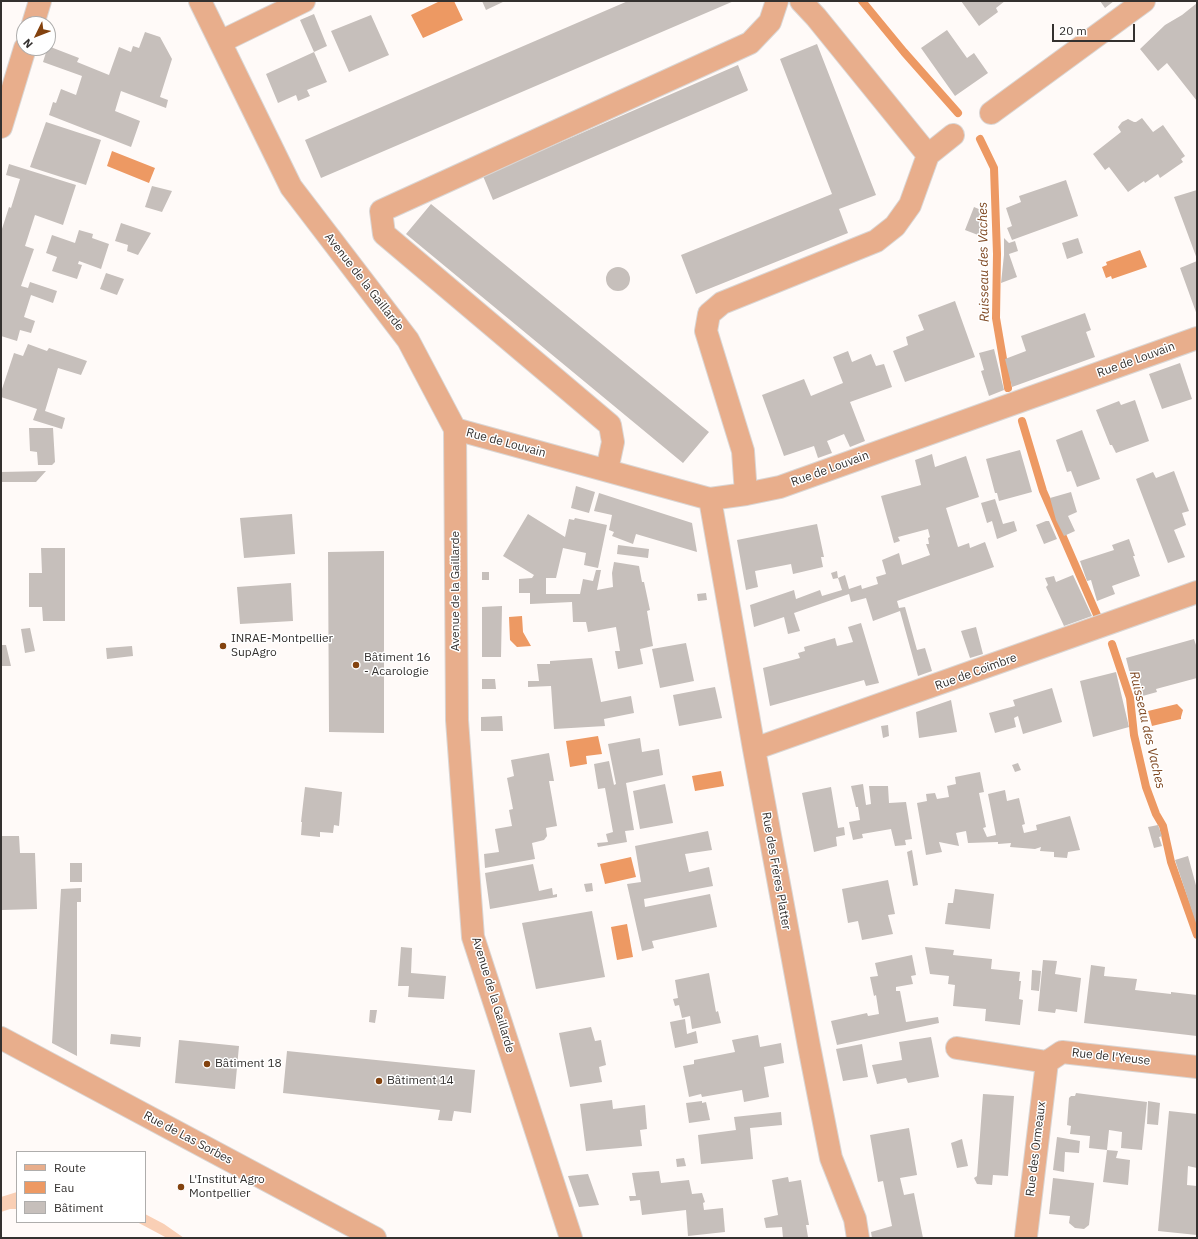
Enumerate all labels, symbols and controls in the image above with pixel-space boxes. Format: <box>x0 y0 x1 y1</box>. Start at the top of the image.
north arrow <box>16 16 56 56</box>
scale bar <box>1054 16 1137 42</box>
text: 20 m <box>1059 23 1087 38</box>
text: N <box>20 36 36 51</box>
water label: Ruisseau des Vaches <box>975 202 993 322</box>
street label: Avenue de la Gaillarde <box>321 230 407 334</box>
street label: Rue de Louvain <box>1095 339 1177 381</box>
street label: Rue de Louvain <box>465 425 547 461</box>
street label: Rue de Louvain <box>789 448 871 490</box>
street label: Avenue de la Gaillarde <box>449 531 463 651</box>
place label: INRAE-Montpellier SupAgro <box>231 632 333 660</box>
marker: INRAE-Montpellier SupAgro <box>218 641 228 651</box>
place label: Bâtiment 16 - Acarologie <box>364 651 431 679</box>
street label: Rue de Coïmbre <box>933 651 1019 693</box>
marker: Bâtiment 16 - Acarologie <box>351 660 361 670</box>
water label: Ruisseau des Vaches <box>1126 670 1168 790</box>
street label: Rue des Frères Platter <box>759 811 793 931</box>
street label: Avenue de la Gaillarde <box>469 935 517 1055</box>
street label: Rue de l'Yeuse <box>1071 1046 1151 1068</box>
place label: Bâtiment 18 <box>215 1057 282 1071</box>
marker: Bâtiment 18 <box>202 1059 212 1069</box>
place label: Bâtiment 14 <box>387 1074 454 1088</box>
marker: Bâtiment 14 <box>374 1076 384 1086</box>
street label: Rue des Ormeaux <box>1023 1101 1049 1197</box>
street label: Rue de Las Sorbes <box>141 1108 235 1168</box>
legend <box>16 1151 146 1223</box>
text: Route <box>54 1160 86 1175</box>
place label: L'Institut Agro Montpellier <box>189 1173 265 1201</box>
text: Eau <box>54 1180 74 1195</box>
marker: L'Institut Agro Montpellier <box>176 1182 186 1192</box>
text: Bâtiment <box>54 1200 104 1215</box>

